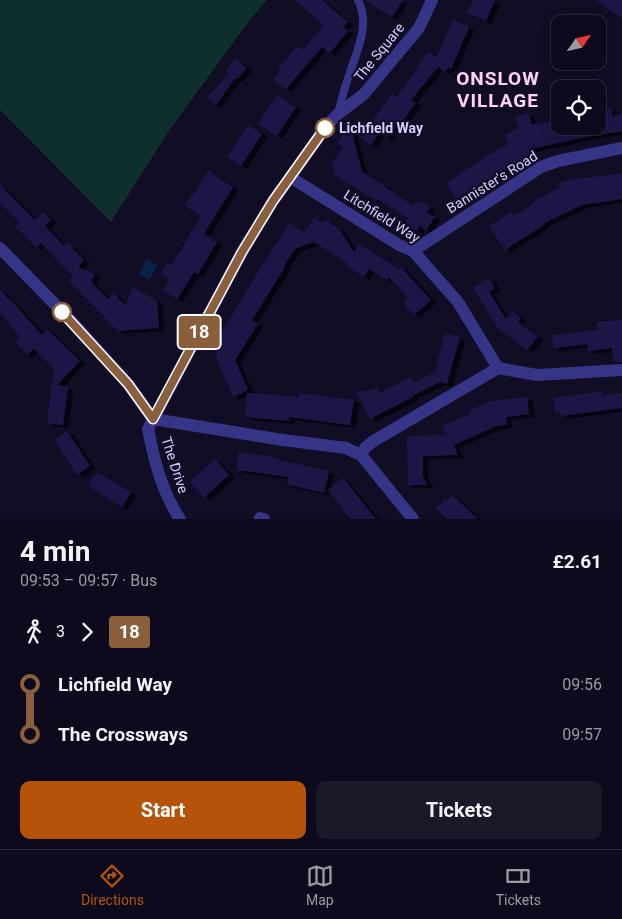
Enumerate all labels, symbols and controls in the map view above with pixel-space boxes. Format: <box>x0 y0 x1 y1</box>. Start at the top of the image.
north arrow <box>551 15 606 70</box>
map controls <box>551 15 606 135</box>
street label: The Square <box>351 20 407 84</box>
district label: ONSLOW VILLAGE <box>456 67 540 112</box>
button: locate <box>551 80 606 135</box>
marker: Lichfield Way <box>315 118 335 138</box>
place label: Lichfield Way <box>339 120 424 136</box>
street label: Bannister's Road <box>444 148 540 216</box>
street label: Litchfield Way <box>341 186 423 246</box>
unlabelled marker <box>52 302 72 322</box>
line badge: 18 <box>176 316 222 348</box>
text: 18 <box>189 321 209 342</box>
street label: The Drive <box>158 435 192 495</box>
text: 4 min <box>20 535 90 568</box>
text: £2.61 <box>552 550 602 573</box>
text: 09:53 – 09:57 · Bus <box>20 571 157 590</box>
icon: walk <box>20 618 48 646</box>
icon: forward <box>73 618 101 646</box>
text: 18 <box>119 621 140 642</box>
text: 3 <box>56 622 65 641</box>
text: Lichfield Way <box>58 673 172 696</box>
text: 09:56 <box>562 675 602 694</box>
text: The Crossways <box>58 723 188 746</box>
text: 09:57 <box>562 725 602 744</box>
button: Start <box>20 781 306 839</box>
button: Tickets <box>316 781 602 839</box>
tab: Directions <box>81 862 144 908</box>
tab: Map <box>306 862 334 908</box>
tab: Tickets <box>496 862 541 908</box>

